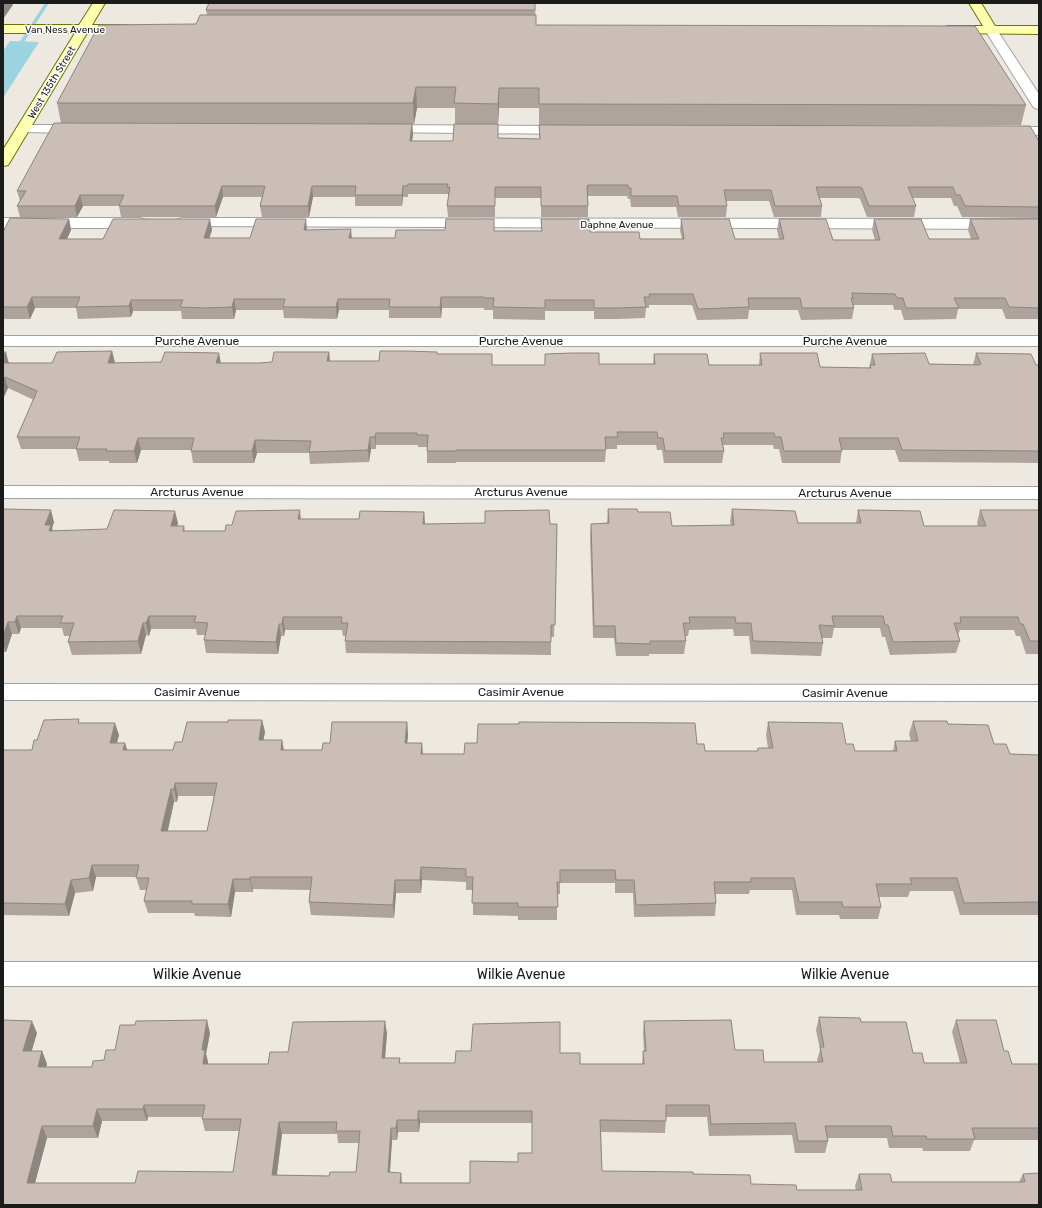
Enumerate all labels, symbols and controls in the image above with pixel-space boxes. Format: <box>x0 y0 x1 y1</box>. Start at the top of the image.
street label: Van Ness Avenue <box>25 24 105 36</box>
street label: West 135th Street <box>25 44 78 121</box>
street label: Daphne Avenue <box>580 219 654 231</box>
street label: Purche Avenue <box>155 334 240 348</box>
street label: Purche Avenue <box>479 334 564 348</box>
street label: Purche Avenue <box>803 334 888 348</box>
street label: Arcturus Avenue <box>150 485 244 499</box>
street label: Arcturus Avenue <box>474 485 568 499</box>
street label: Arcturus Avenue <box>798 486 892 500</box>
street label: Casimir Avenue <box>154 685 240 699</box>
street label: Casimir Avenue <box>478 685 564 699</box>
street label: Casimir Avenue <box>802 686 888 700</box>
street label: Wilkie Avenue <box>153 966 241 983</box>
street label: Wilkie Avenue <box>477 966 565 983</box>
street label: Wilkie Avenue <box>801 966 889 983</box>

